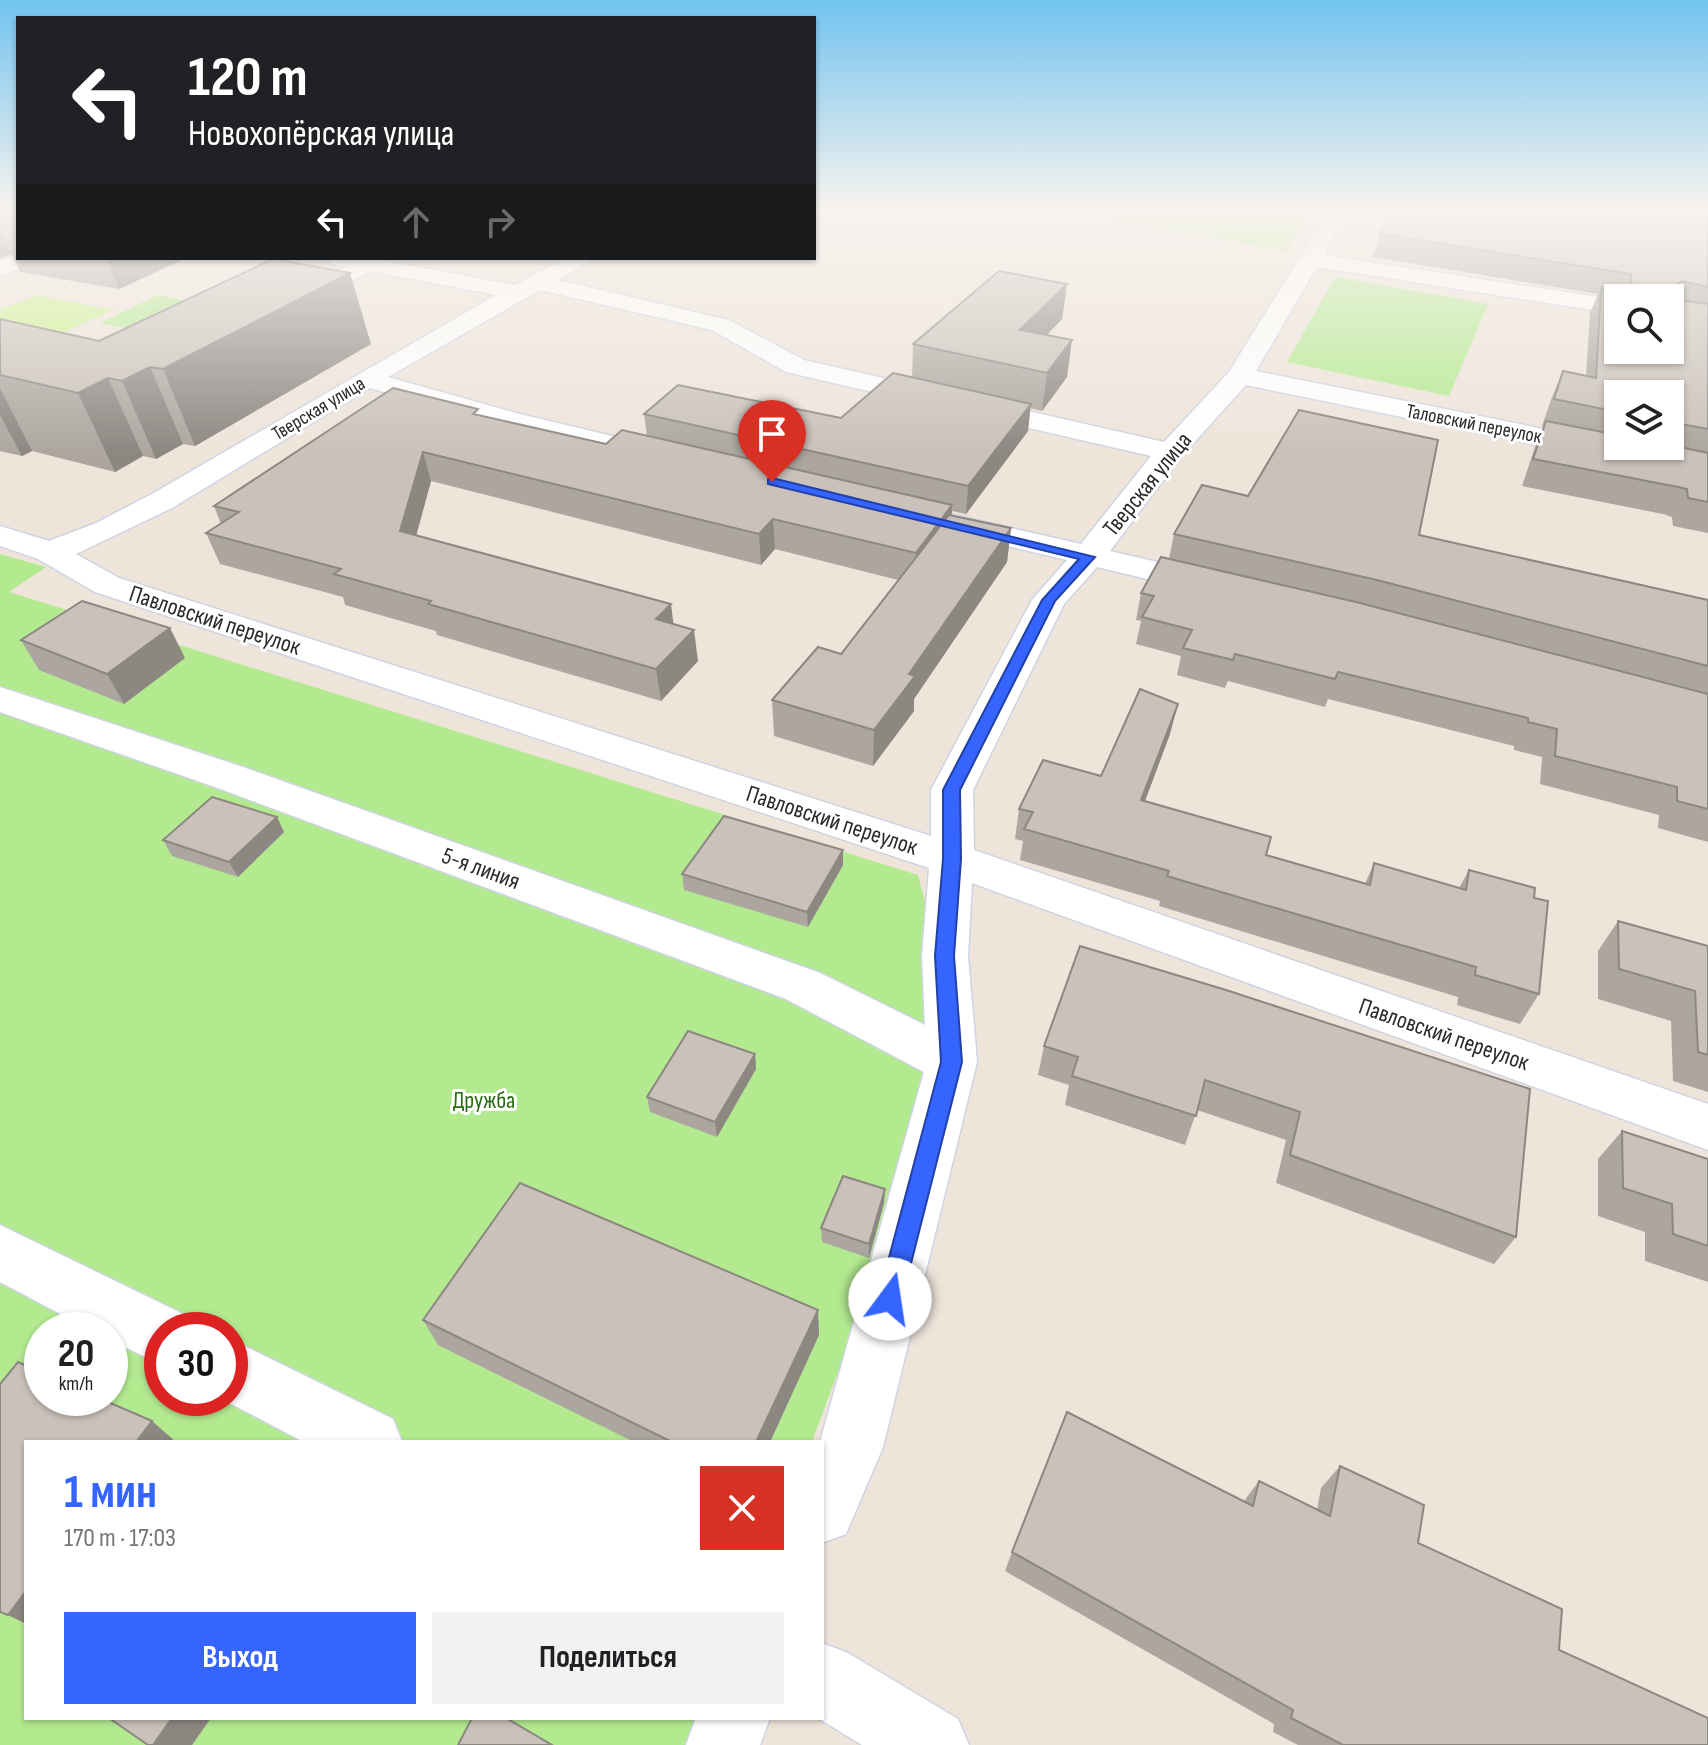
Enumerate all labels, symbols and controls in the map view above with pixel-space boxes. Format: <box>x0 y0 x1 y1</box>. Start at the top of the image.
text: 120 m <box>188 45 308 112</box>
icon: left <box>56 48 160 152</box>
text: Новохопёрская улица <box>188 113 454 156</box>
icon: left <box>310 200 354 244</box>
icon: ahead <box>394 200 438 244</box>
icon: right <box>478 200 522 244</box>
map controls <box>1604 284 1684 460</box>
button: search <box>1604 284 1684 364</box>
street label: Тверская улица <box>268 372 369 446</box>
button: layers <box>1604 380 1684 460</box>
street label: Таловский переулок <box>1404 399 1544 449</box>
pin <box>738 400 806 482</box>
icon: arrive <box>750 412 794 456</box>
street label: Тверская улица <box>1097 427 1198 542</box>
street label: Павловский переулок <box>126 579 305 662</box>
street label: Павловский переулок <box>743 779 922 862</box>
street label: 5-я линия <box>438 841 524 896</box>
street label: Павловский переулок <box>1355 992 1534 1077</box>
park label: Дружба <box>453 1086 515 1115</box>
position arrow <box>848 1257 932 1341</box>
speed limit sign: 30 <box>144 1312 248 1416</box>
text: 20 <box>58 1330 94 1378</box>
text: km/h <box>59 1372 93 1396</box>
text: 1 мин <box>64 1464 157 1521</box>
button: close <box>700 1466 784 1550</box>
text: 170 m · 17:03 <box>64 1523 176 1554</box>
button: Выход <box>64 1612 416 1704</box>
button: Поделиться <box>432 1612 784 1704</box>

